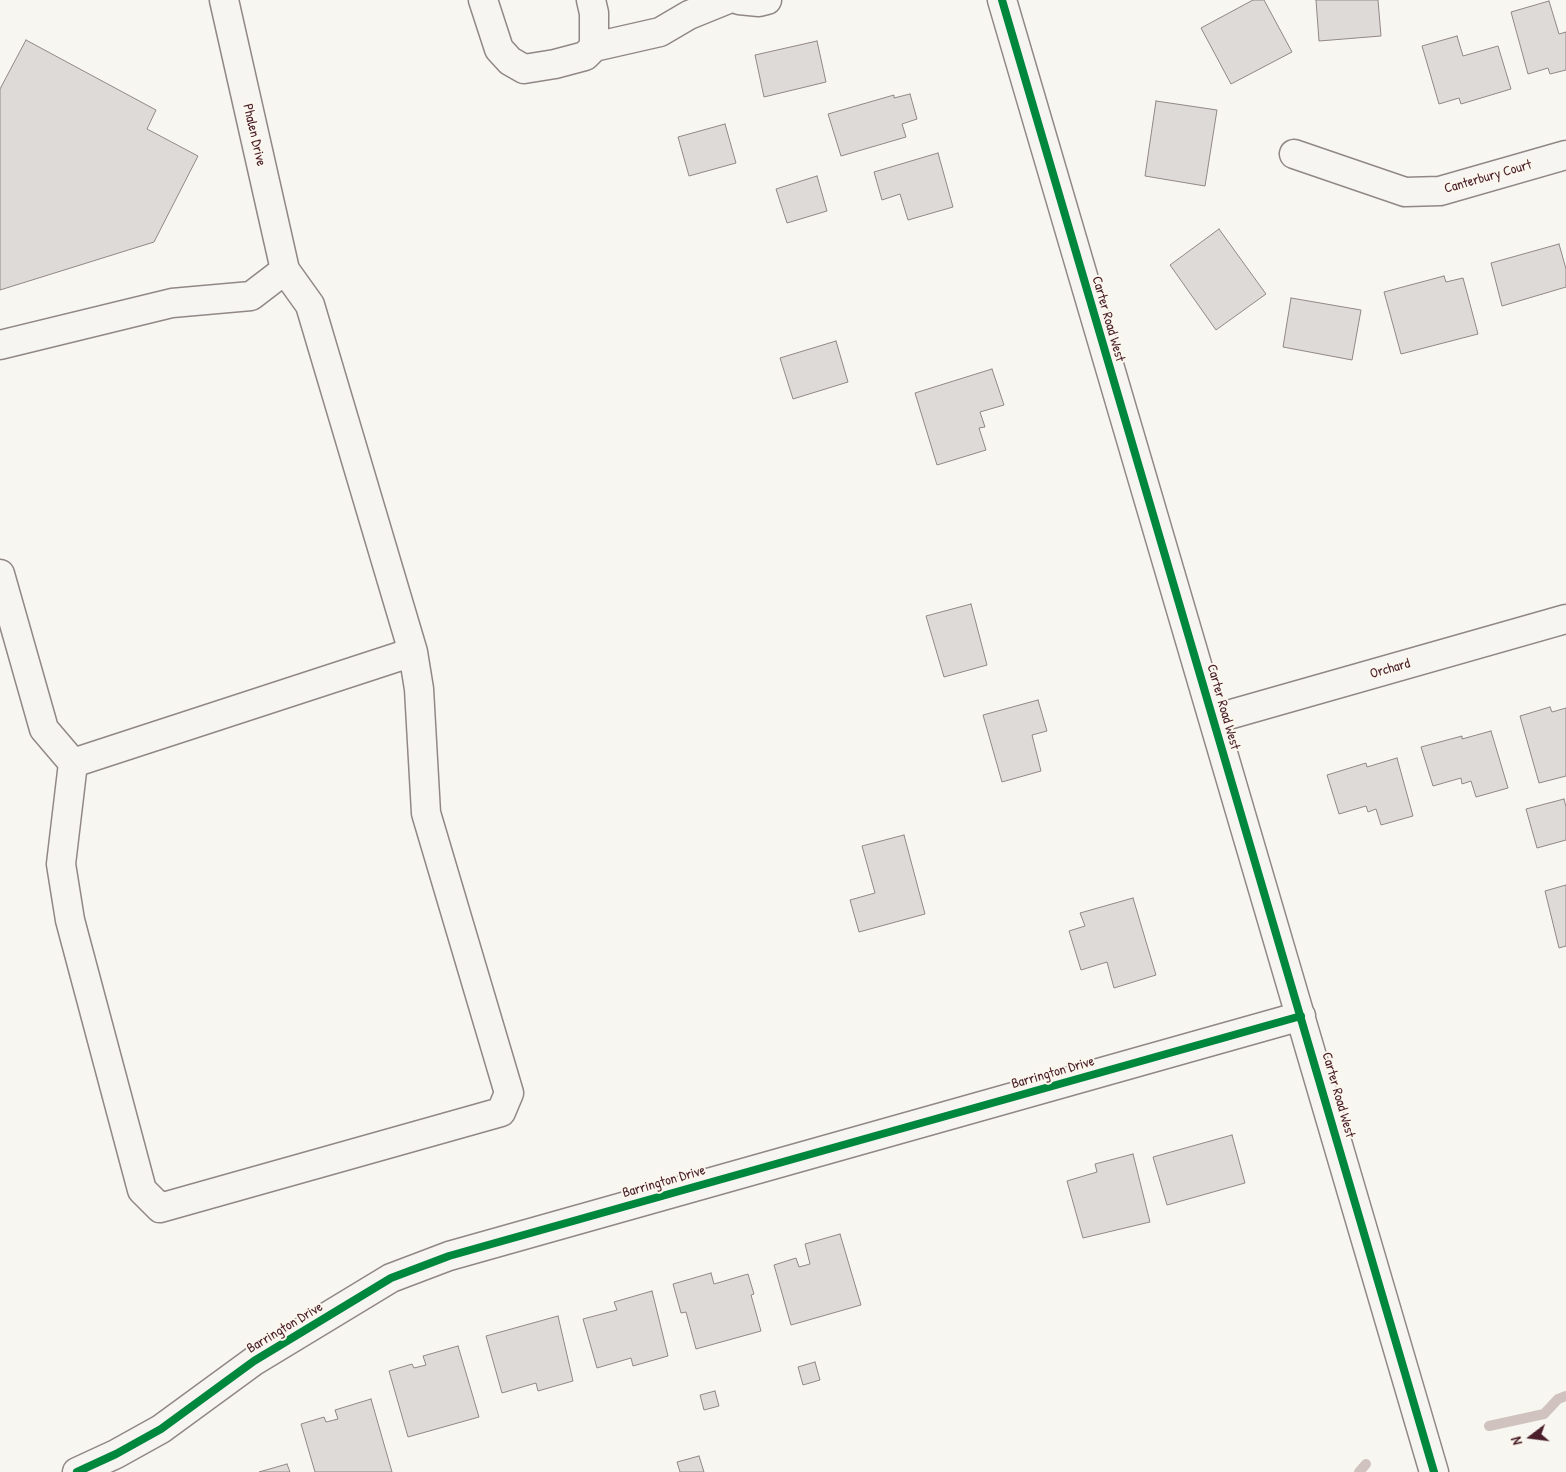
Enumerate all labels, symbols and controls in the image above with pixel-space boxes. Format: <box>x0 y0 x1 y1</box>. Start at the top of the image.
street label: Phalen Drive <box>239 102 269 168</box>
street label: Canterbury Court <box>1442 156 1534 198</box>
street label: Carter Road West <box>1088 274 1128 364</box>
street label: Orchard <box>1368 655 1412 683</box>
street label: Carter Road West <box>1203 662 1243 752</box>
street label: Carter Road West <box>1318 1050 1358 1140</box>
street label: Barrington Drive <box>1010 1053 1096 1093</box>
street label: Barrington Drive <box>621 1162 707 1202</box>
street label: Barrington Drive <box>244 1299 326 1357</box>
north arrow <box>1506 1412 1556 1462</box>
text: N <box>1506 1435 1526 1447</box>

